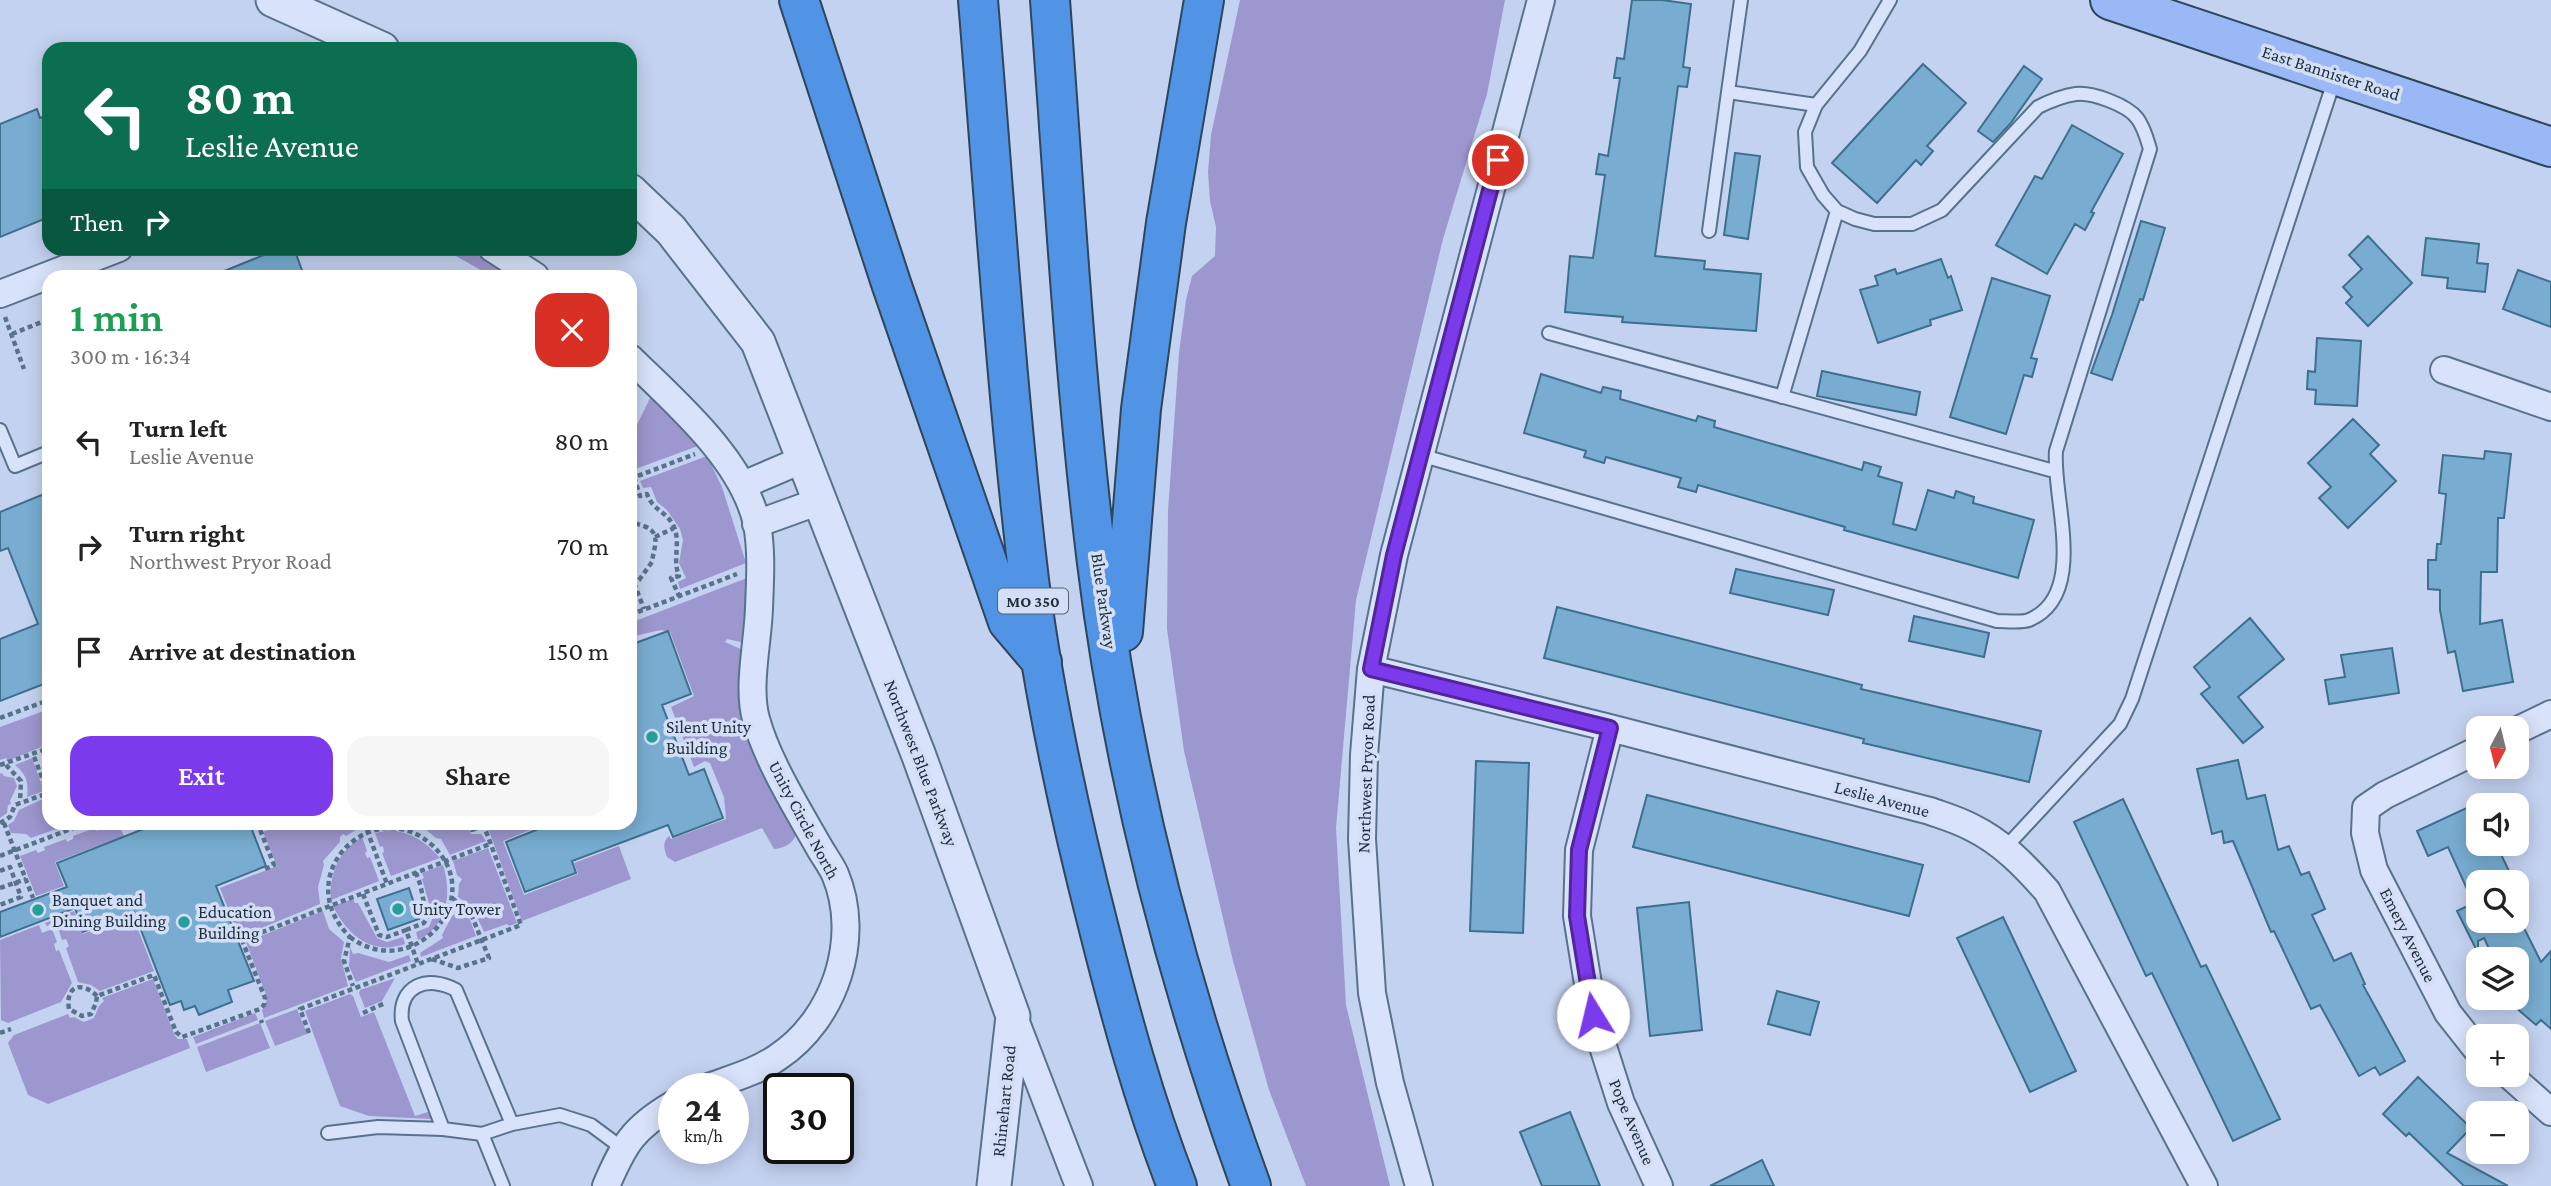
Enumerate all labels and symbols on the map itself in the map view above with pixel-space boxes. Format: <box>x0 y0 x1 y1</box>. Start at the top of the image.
street label: East Bannister Road <box>2260 41 2403 105</box>
pin <box>1468 130 1528 190</box>
street label: Blue Parkway <box>1087 552 1121 651</box>
road number: MO 350 <box>998 588 1068 614</box>
street label: Northwest Blue Parkway <box>880 677 962 850</box>
street label: Northwest Pryor Road <box>1353 694 1379 854</box>
north arrow <box>2466 716 2529 779</box>
place label: Silent Unity Building <box>666 717 752 758</box>
marker: Silent Unity Building <box>644 729 660 745</box>
street label: Unity Circle North <box>764 757 844 883</box>
street label: Leslie Avenue <box>1832 777 1932 821</box>
street label: Emery Avenue <box>2376 884 2440 986</box>
place label: Banquet and Dining Building <box>52 890 167 931</box>
place label: Unity Tower <box>412 899 502 919</box>
marker: Unity Tower <box>390 901 406 917</box>
marker: Banquet and Dining Building <box>30 902 46 918</box>
place label: Education Building <box>198 902 272 943</box>
marker: Education Building <box>176 914 192 930</box>
position arrow <box>1556 978 1630 1052</box>
street label: Rhinehart Road <box>988 1044 1020 1158</box>
speed limit sign: 30 <box>763 1073 854 1164</box>
street label: Pope Avenue <box>1605 1076 1659 1168</box>

